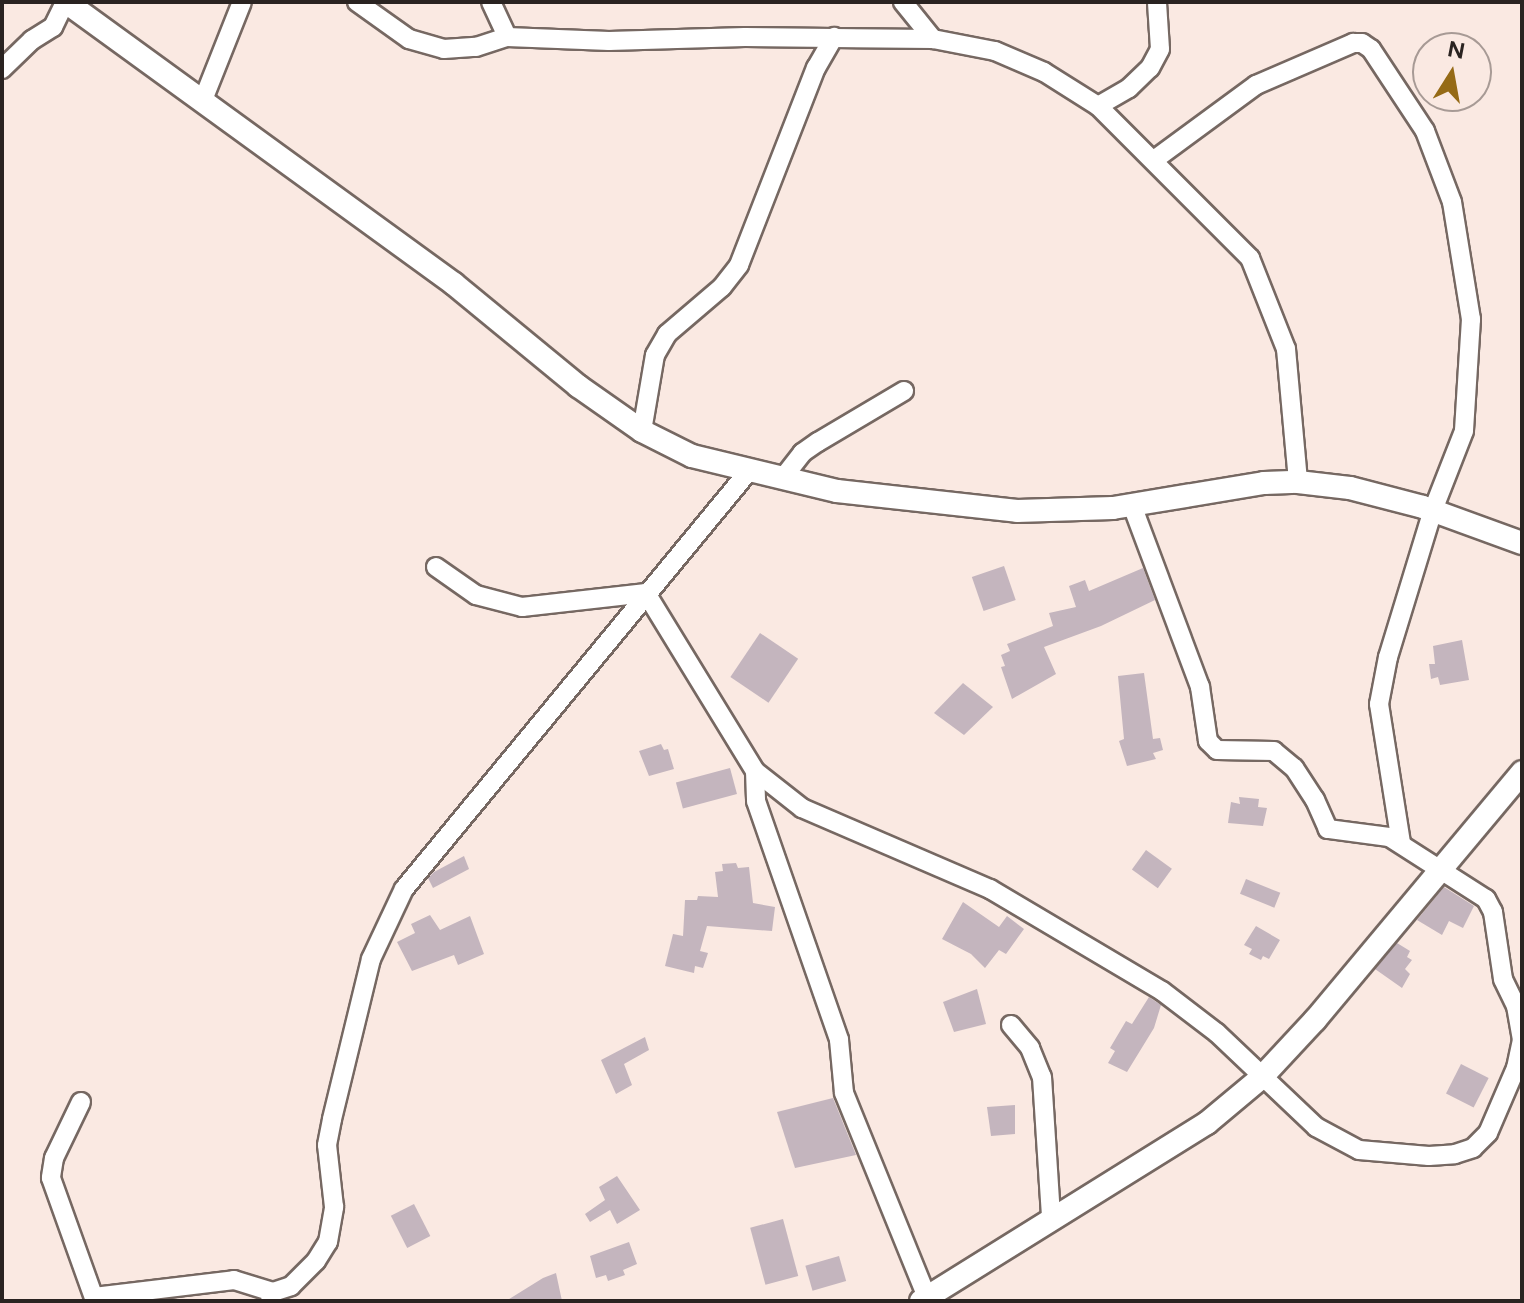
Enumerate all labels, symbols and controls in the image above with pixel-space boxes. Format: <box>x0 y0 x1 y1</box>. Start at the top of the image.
north arrow <box>1412 32 1492 112</box>
text: N <box>1445 35 1467 65</box>

